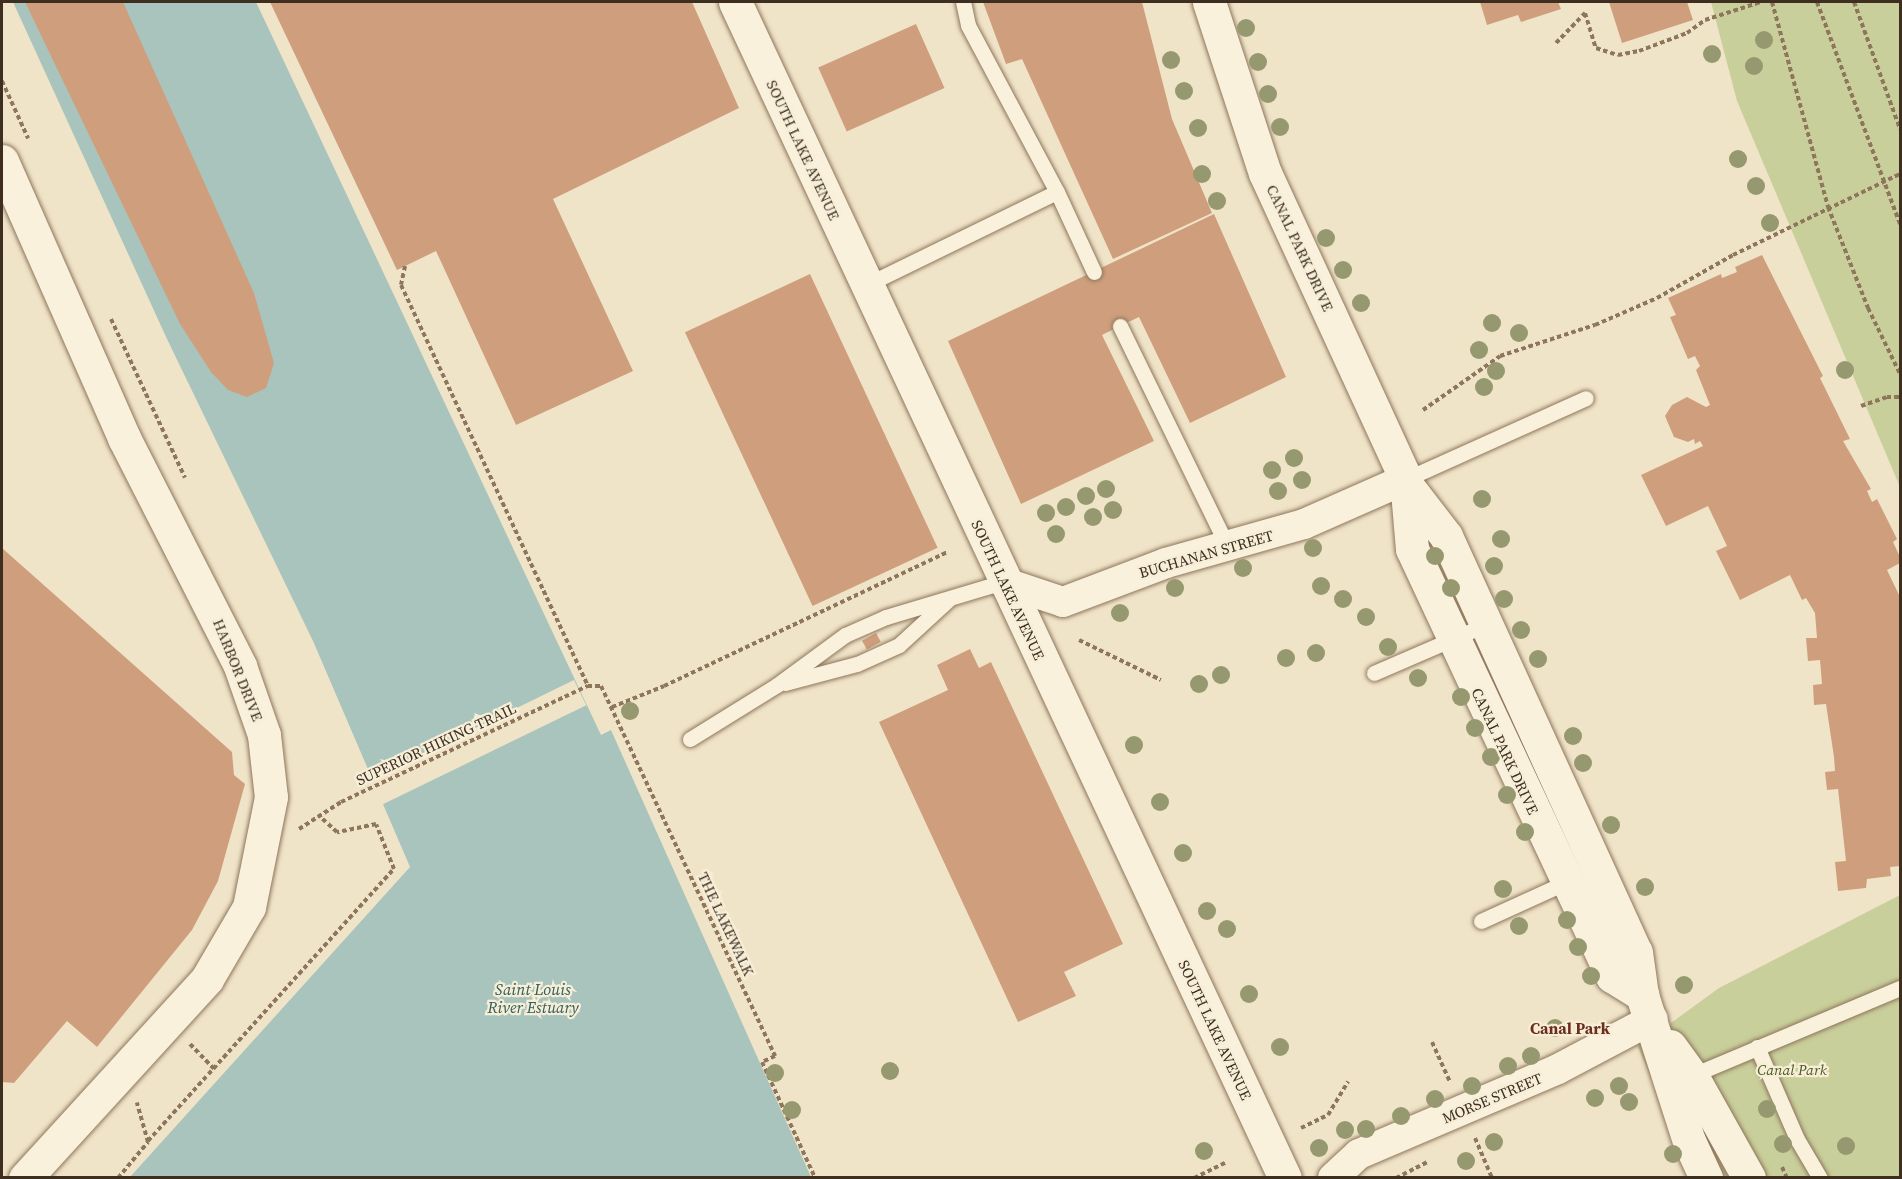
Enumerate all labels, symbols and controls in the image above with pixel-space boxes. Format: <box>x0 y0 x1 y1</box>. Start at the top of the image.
street label: SOUTH LAKE AVENUE <box>763 77 843 223</box>
street label: CANAL PARK DRIVE <box>1263 182 1337 314</box>
street label: SOUTH LAKE AVENUE <box>968 517 1048 663</box>
street label: BUCHANAN STREET <box>1137 526 1275 582</box>
street label: HARBOR DRIVE <box>209 616 267 724</box>
street label: CANAL PARK DRIVE <box>1468 685 1542 817</box>
street label: SUPERIOR HIKING TRAIL <box>353 699 519 789</box>
street label: THE LAKEWALK <box>694 869 758 979</box>
street label: SOUTH LAKE AVENUE <box>1175 957 1255 1103</box>
water label: Saint Louis River Estuary <box>487 979 579 1017</box>
district label: Canal Park <box>1530 1018 1610 1038</box>
park label: Canal Park <box>1757 1061 1827 1079</box>
street label: MORSE STREET <box>1439 1069 1545 1127</box>

